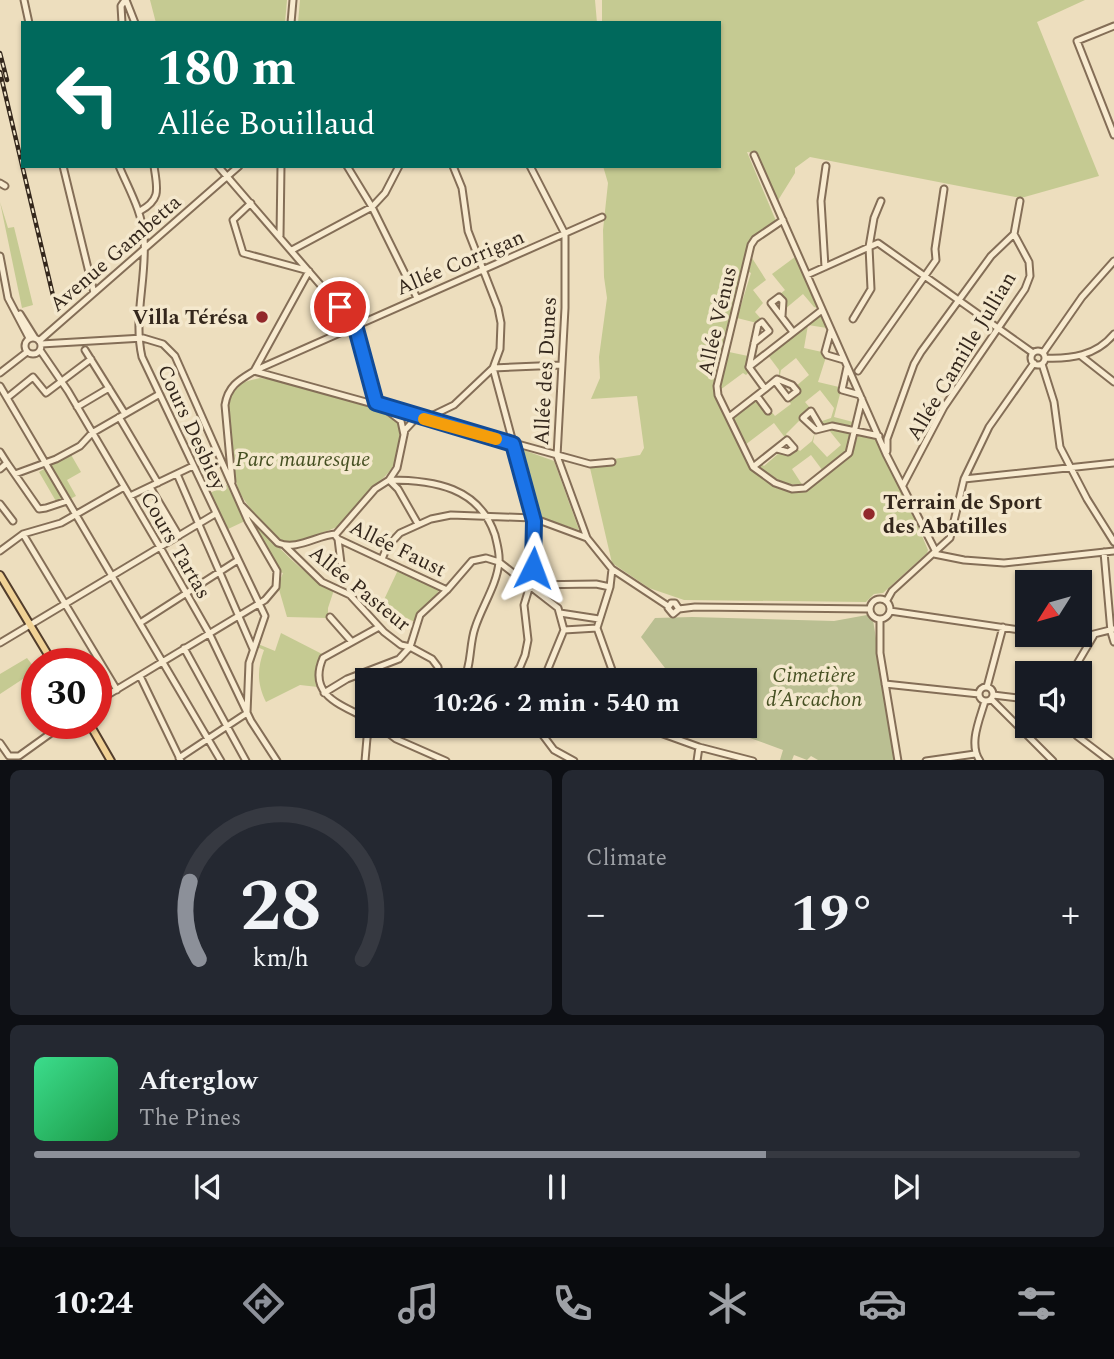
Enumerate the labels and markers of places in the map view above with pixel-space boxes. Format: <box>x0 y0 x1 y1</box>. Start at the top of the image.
pin <box>310 277 370 337</box>
place label: Villa Térésa <box>132 302 248 334</box>
marker: Villa Térésa <box>254 309 270 325</box>
place label: Terrain de Sport des Abatilles <box>883 487 1042 543</box>
marker: Terrain de Sport des Abatilles <box>861 506 877 522</box>

